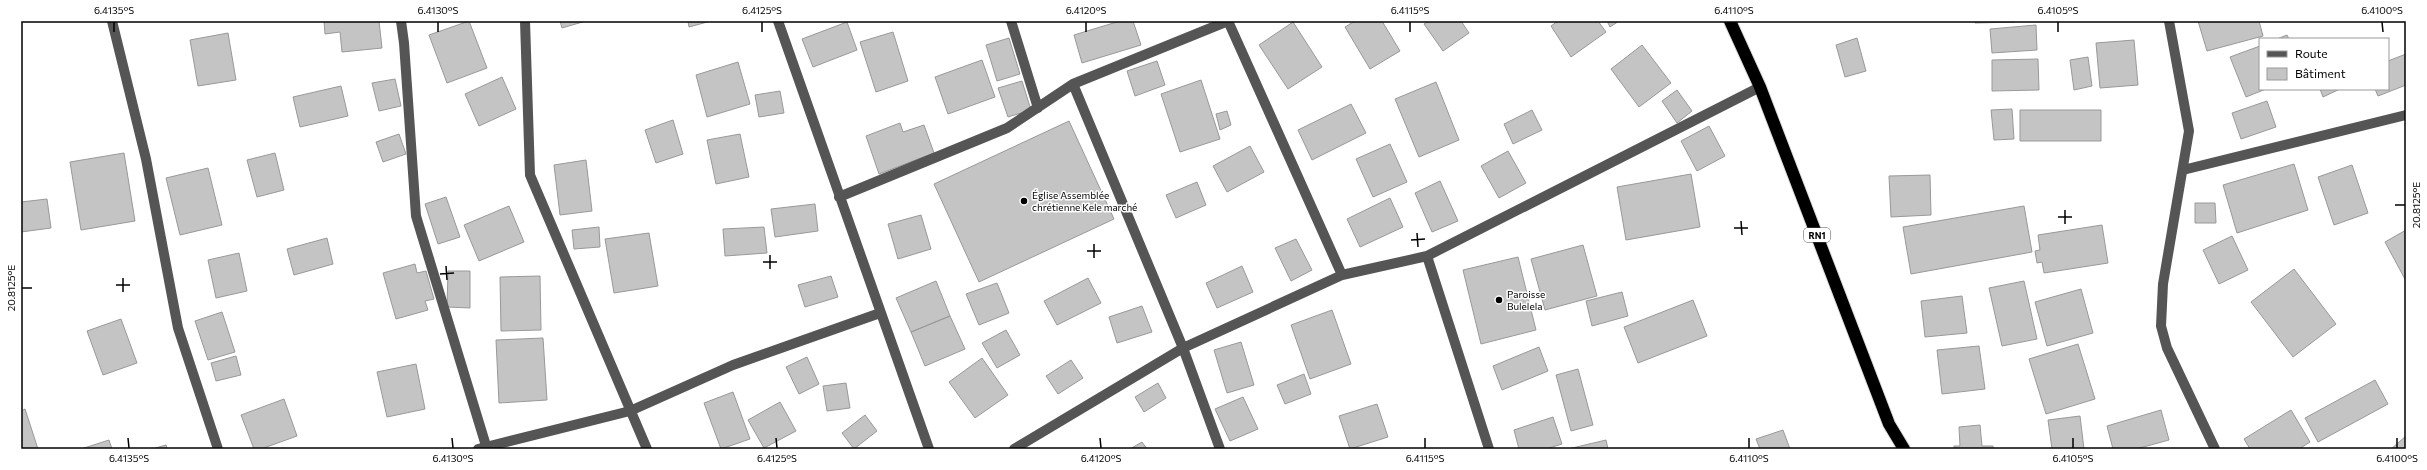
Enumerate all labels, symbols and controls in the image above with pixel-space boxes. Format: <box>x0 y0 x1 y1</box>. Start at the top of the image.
text: 6.4135°S <box>94 4 134 16</box>
text: 6.4130°S <box>418 4 459 16</box>
text: 6.4125°S <box>742 4 782 16</box>
text: 6.4120°S <box>1066 4 1106 16</box>
text: 6.4115°S <box>1391 4 1429 16</box>
text: 6.4110°S <box>1714 4 1754 16</box>
text: 6.4105°S <box>2038 4 2079 16</box>
text: 6.4100°S <box>2361 4 2403 16</box>
legend <box>2259 38 2389 90</box>
text: Route <box>2295 46 2328 60</box>
text: Bâtiment <box>2295 66 2346 80</box>
text: 20.8125°E <box>2410 182 2422 228</box>
place label: Église Assemblée chrétienne Kele marché <box>1032 189 1137 213</box>
marker: Église Assemblée chrétienne Kele marché <box>1019 196 1029 206</box>
road number: RN1 <box>1804 228 1830 242</box>
text: 20.8125°E <box>5 265 17 311</box>
place label: Paroisse Bulelela <box>1507 288 1545 312</box>
marker: Paroisse Bulelela <box>1494 295 1504 305</box>
text: 6.4135°S <box>109 452 149 464</box>
text: 6.4130°S <box>433 452 474 464</box>
text: 6.4125°S <box>757 452 797 464</box>
text: 6.4120°S <box>1081 452 1121 464</box>
text: 6.4115°S <box>1406 452 1444 464</box>
text: 6.4110°S <box>1729 452 1769 464</box>
text: 6.4105°S <box>2053 452 2094 464</box>
text: 6.4100°S <box>2376 452 2418 464</box>

